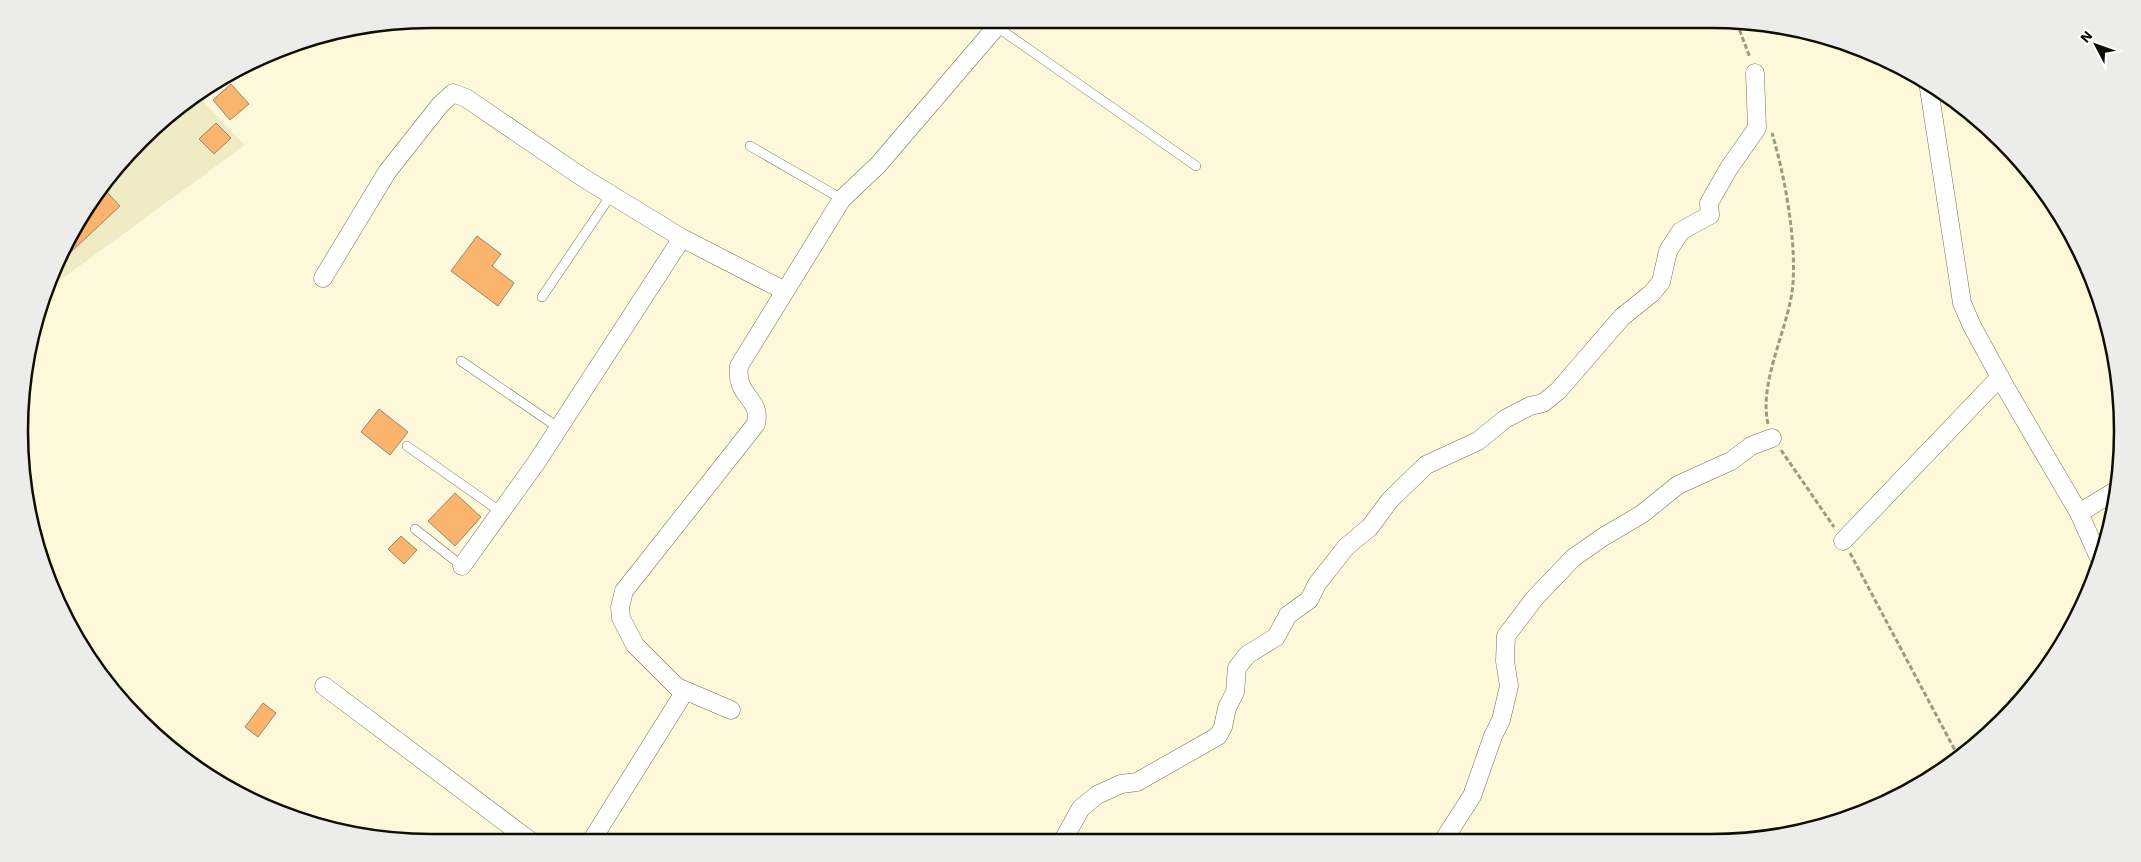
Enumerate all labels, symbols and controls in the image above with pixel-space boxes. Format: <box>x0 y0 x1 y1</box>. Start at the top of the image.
north arrow <box>2071 20 2121 70</box>
text: N <box>2077 27 2096 46</box>

